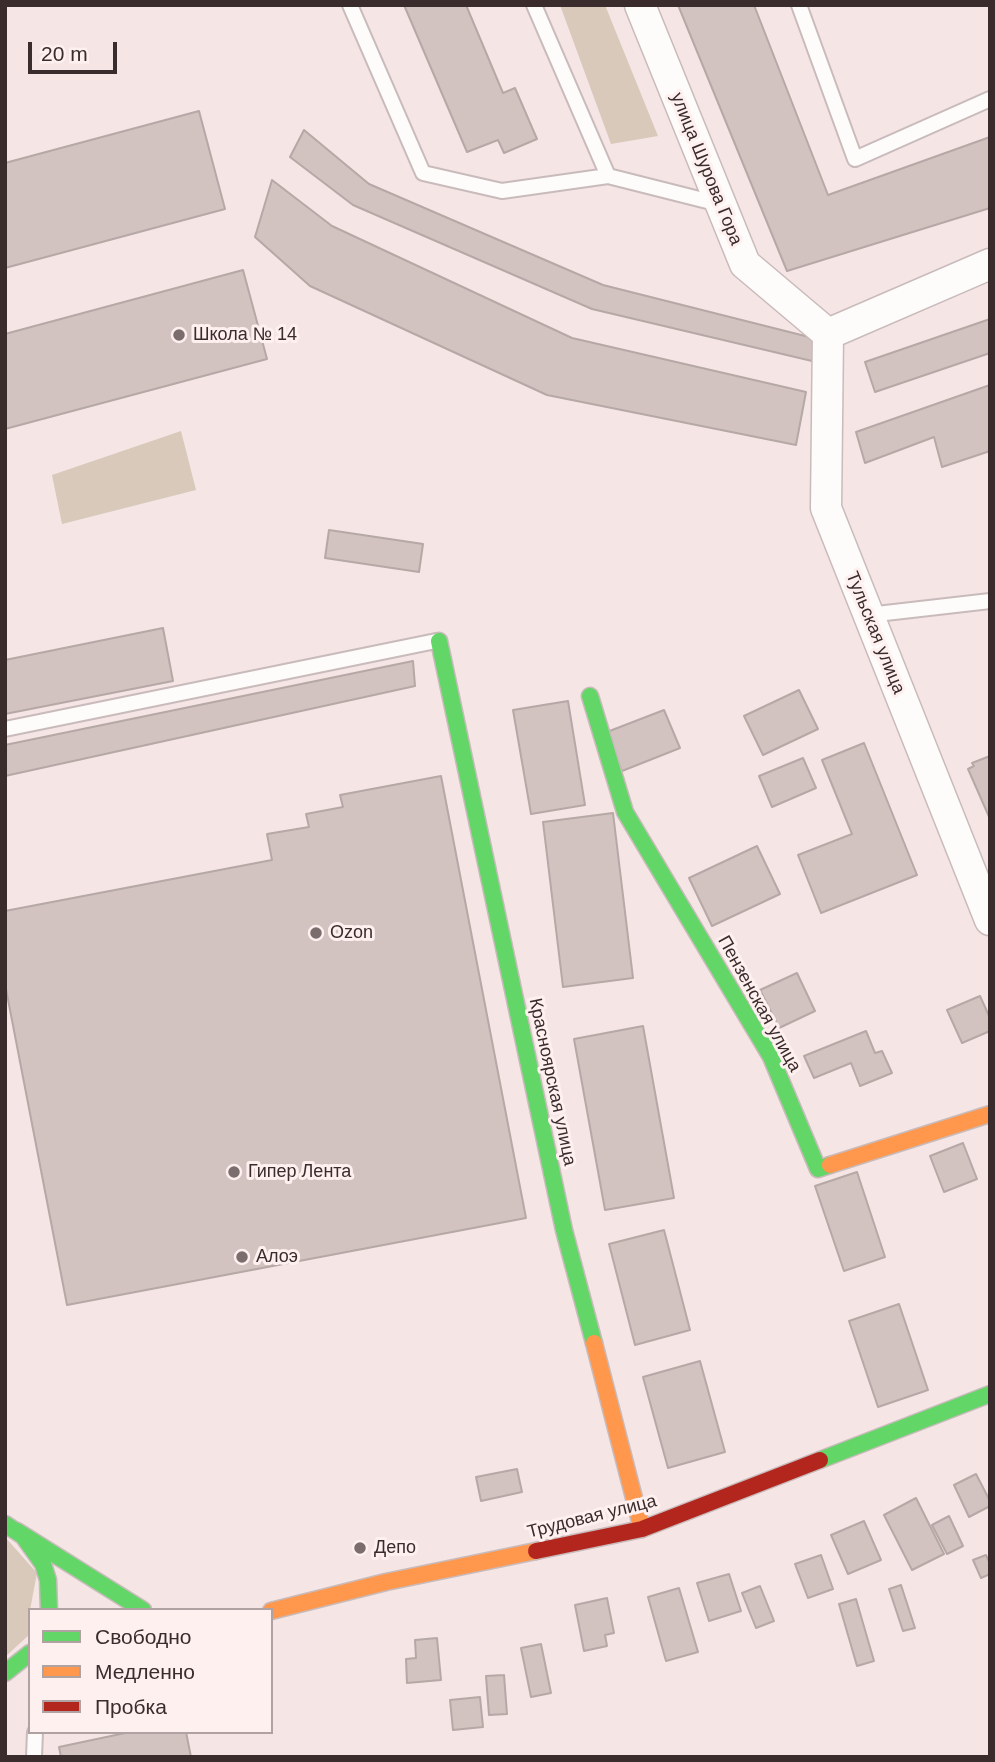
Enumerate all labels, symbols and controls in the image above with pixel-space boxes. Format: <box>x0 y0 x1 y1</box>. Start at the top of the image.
scale bar <box>32 28 121 72</box>
text: 20 m <box>41 42 88 65</box>
street label: улица Шурова Гора <box>666 90 746 248</box>
place label: Школа № 14 <box>193 324 297 346</box>
marker: Школа № 14 <box>171 327 187 343</box>
street label: Тульская улица <box>841 569 909 697</box>
place label: Ozon <box>330 922 373 944</box>
marker: Ozon <box>308 925 324 941</box>
street label: Пензенская улица <box>713 932 805 1076</box>
street label: Красноярская улица <box>524 996 580 1168</box>
place label: Гипер Лента <box>248 1161 351 1183</box>
marker: Гипер Лента <box>226 1164 242 1180</box>
place label: Алоэ <box>256 1246 298 1268</box>
marker: Алоэ <box>234 1249 250 1265</box>
street label: Трудовая улица <box>525 1491 659 1543</box>
place label: Депо <box>374 1537 416 1559</box>
marker: Депо <box>352 1540 368 1556</box>
legend <box>28 1608 273 1734</box>
text: Свободно <box>95 1625 192 1648</box>
text: Медленно <box>95 1660 195 1683</box>
text: Пробка <box>95 1695 167 1718</box>

